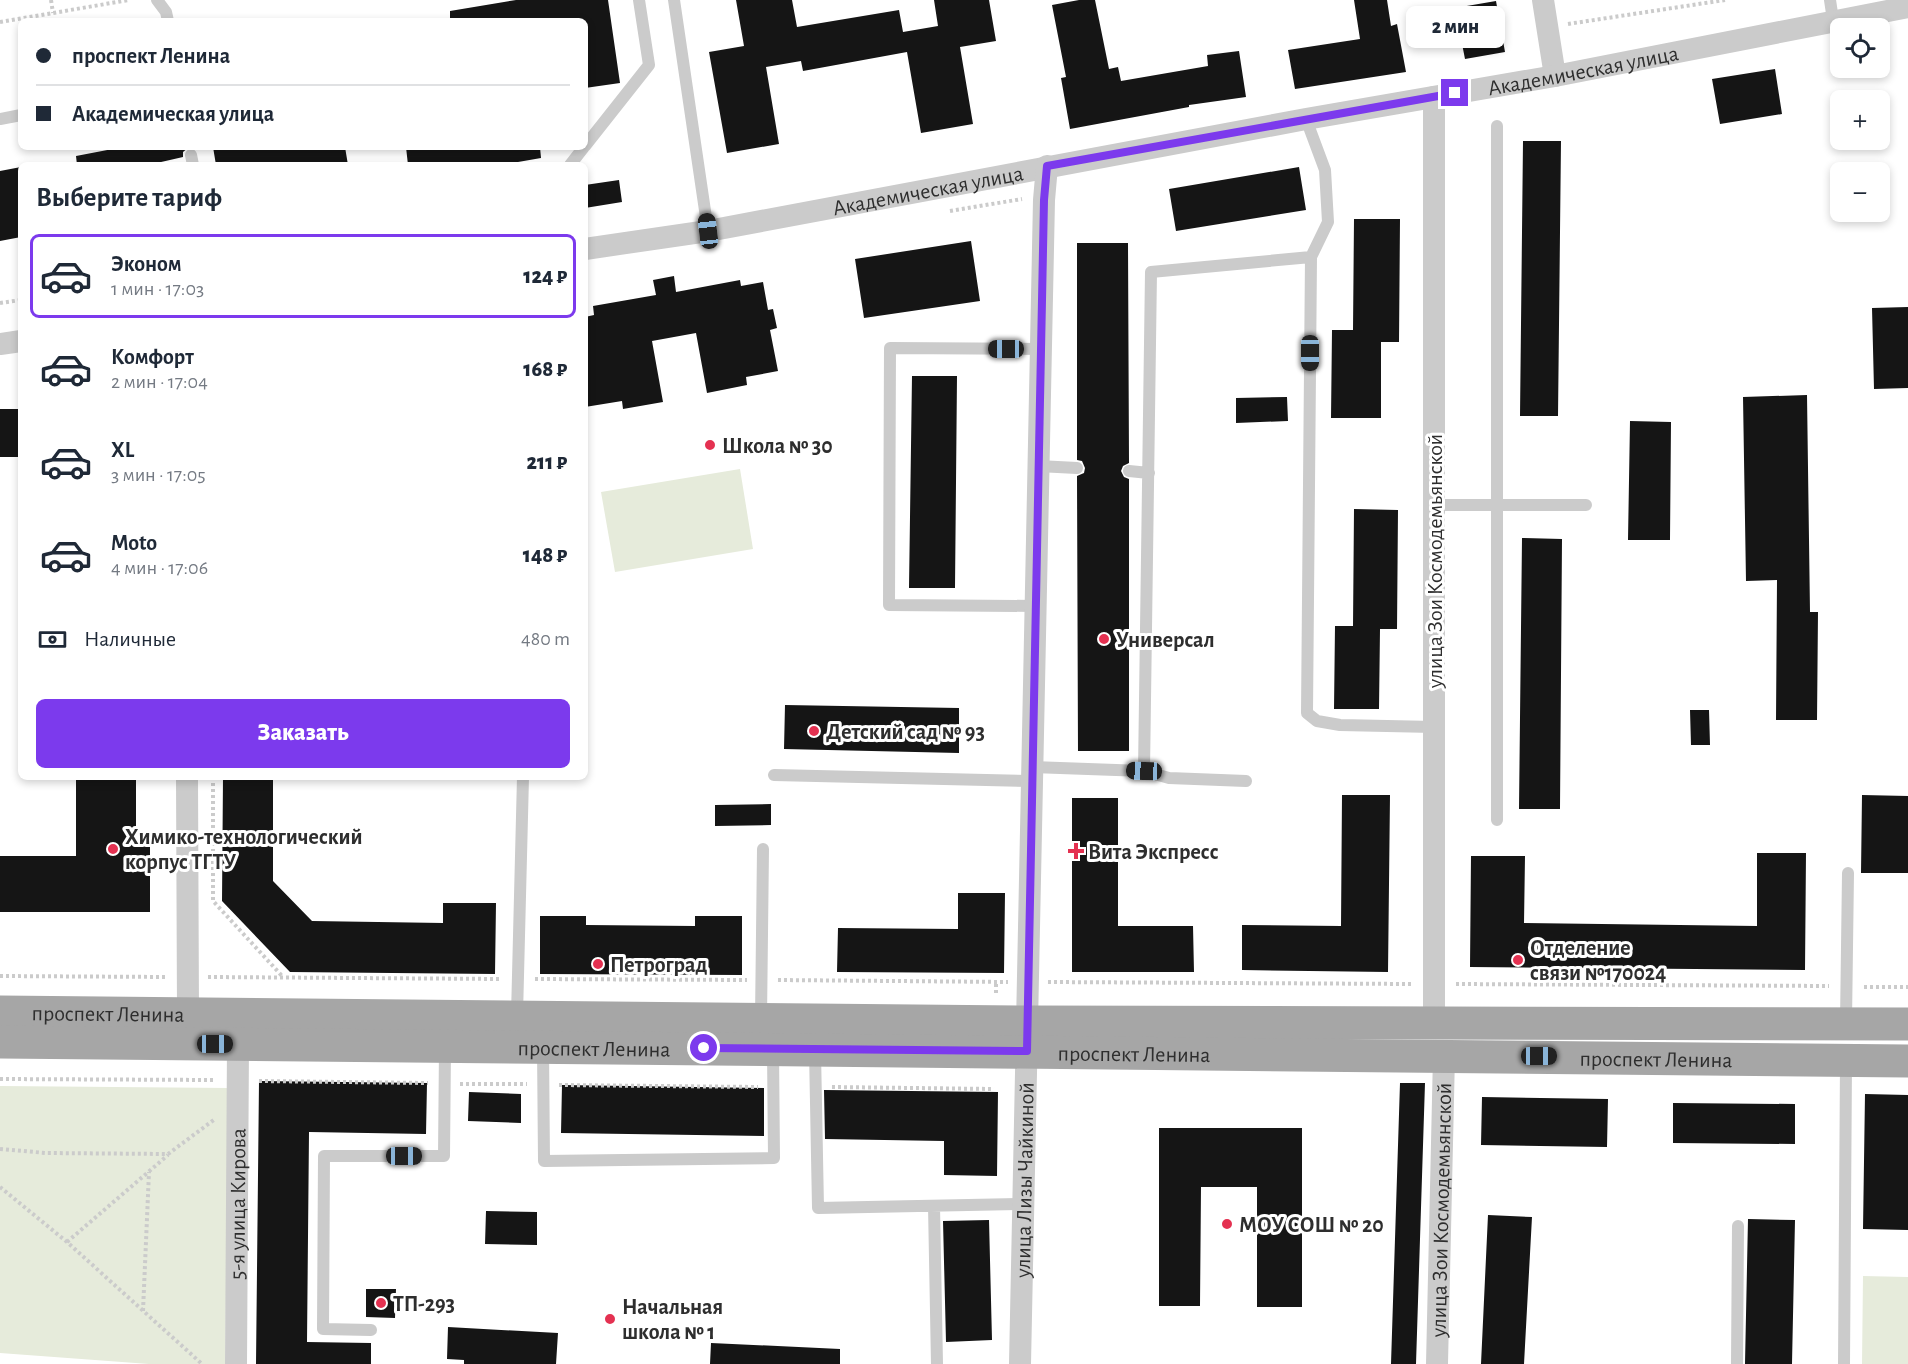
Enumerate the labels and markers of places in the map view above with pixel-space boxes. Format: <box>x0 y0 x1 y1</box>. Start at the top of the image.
place label: Школа № 30 <box>722 435 833 457</box>
marker: Школа № 30 <box>703 438 717 452</box>
place label: Универсал <box>1116 629 1215 651</box>
marker: Универсал <box>1097 632 1111 646</box>
place label: Детский сад № 93 <box>826 721 985 743</box>
marker: Детский сад № 93 <box>807 724 821 738</box>
place label: Химико-технологический корпус ТГТУ <box>125 826 363 874</box>
place label: Вита Экспресс <box>1088 841 1219 863</box>
marker: Химико-технологический корпус ТГТУ <box>106 842 120 856</box>
marker: Вита Экспресс <box>1069 844 1083 858</box>
place label: Отделение связи №170024 <box>1530 937 1666 984</box>
marker: Отделение связи №170024 <box>1511 953 1525 967</box>
place label: Петроград <box>610 954 708 976</box>
marker: Петроград <box>591 957 605 971</box>
place label: МОУ СОШ № 20 <box>1239 1214 1384 1236</box>
marker: МОУ СОШ № 20 <box>1220 1217 1234 1231</box>
place label: ТП-293 <box>393 1293 455 1315</box>
marker: ТП-293 <box>374 1296 388 1310</box>
place label: Начальная школа № 1 <box>622 1296 723 1343</box>
marker: Начальная школа № 1 <box>603 1312 617 1326</box>

